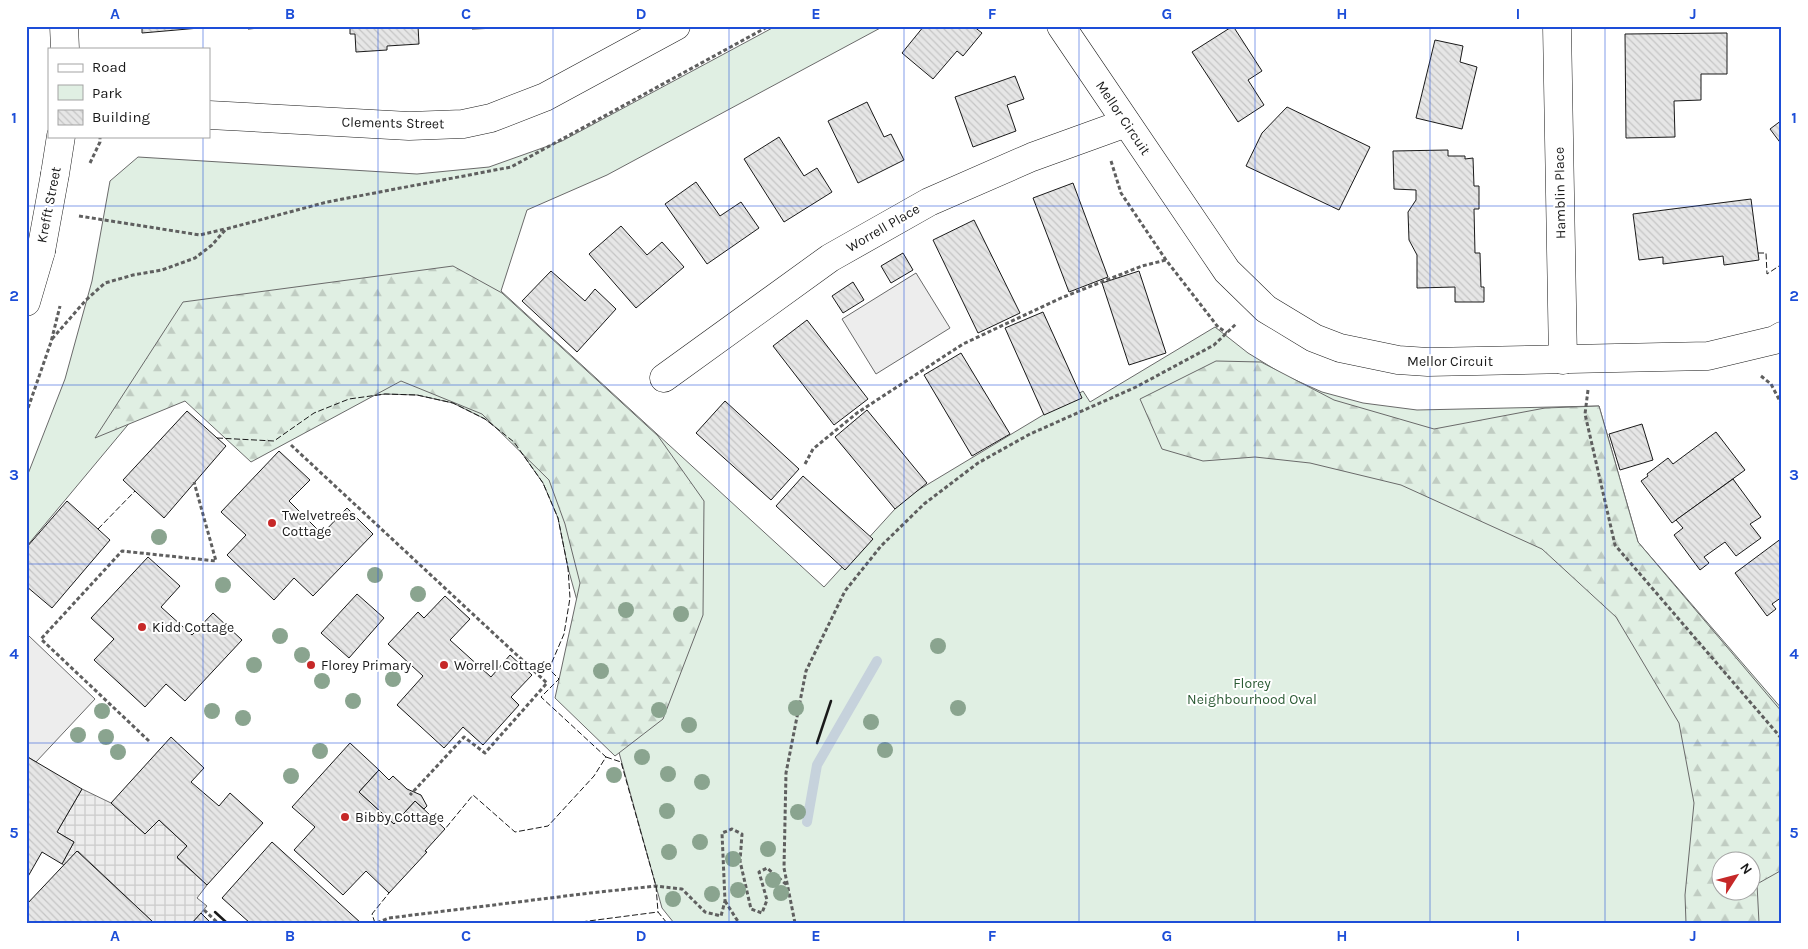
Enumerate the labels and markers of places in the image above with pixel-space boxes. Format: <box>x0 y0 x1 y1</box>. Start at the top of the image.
place label: Twelvetrees Cottage <box>282 507 356 540</box>
marker: Twelvetrees Cottage <box>266 517 278 529</box>
place label: Kidd Cottage <box>152 619 234 636</box>
marker: Kidd Cottage <box>136 621 148 633</box>
place label: Florey Primary <box>321 657 412 674</box>
place label: Worrell Cottage <box>454 657 552 674</box>
marker: Florey Primary <box>305 659 317 671</box>
marker: Worrell Cottage <box>438 659 450 671</box>
place label: Bibby Cottage <box>355 809 444 826</box>
marker: Bibby Cottage <box>339 811 351 823</box>

